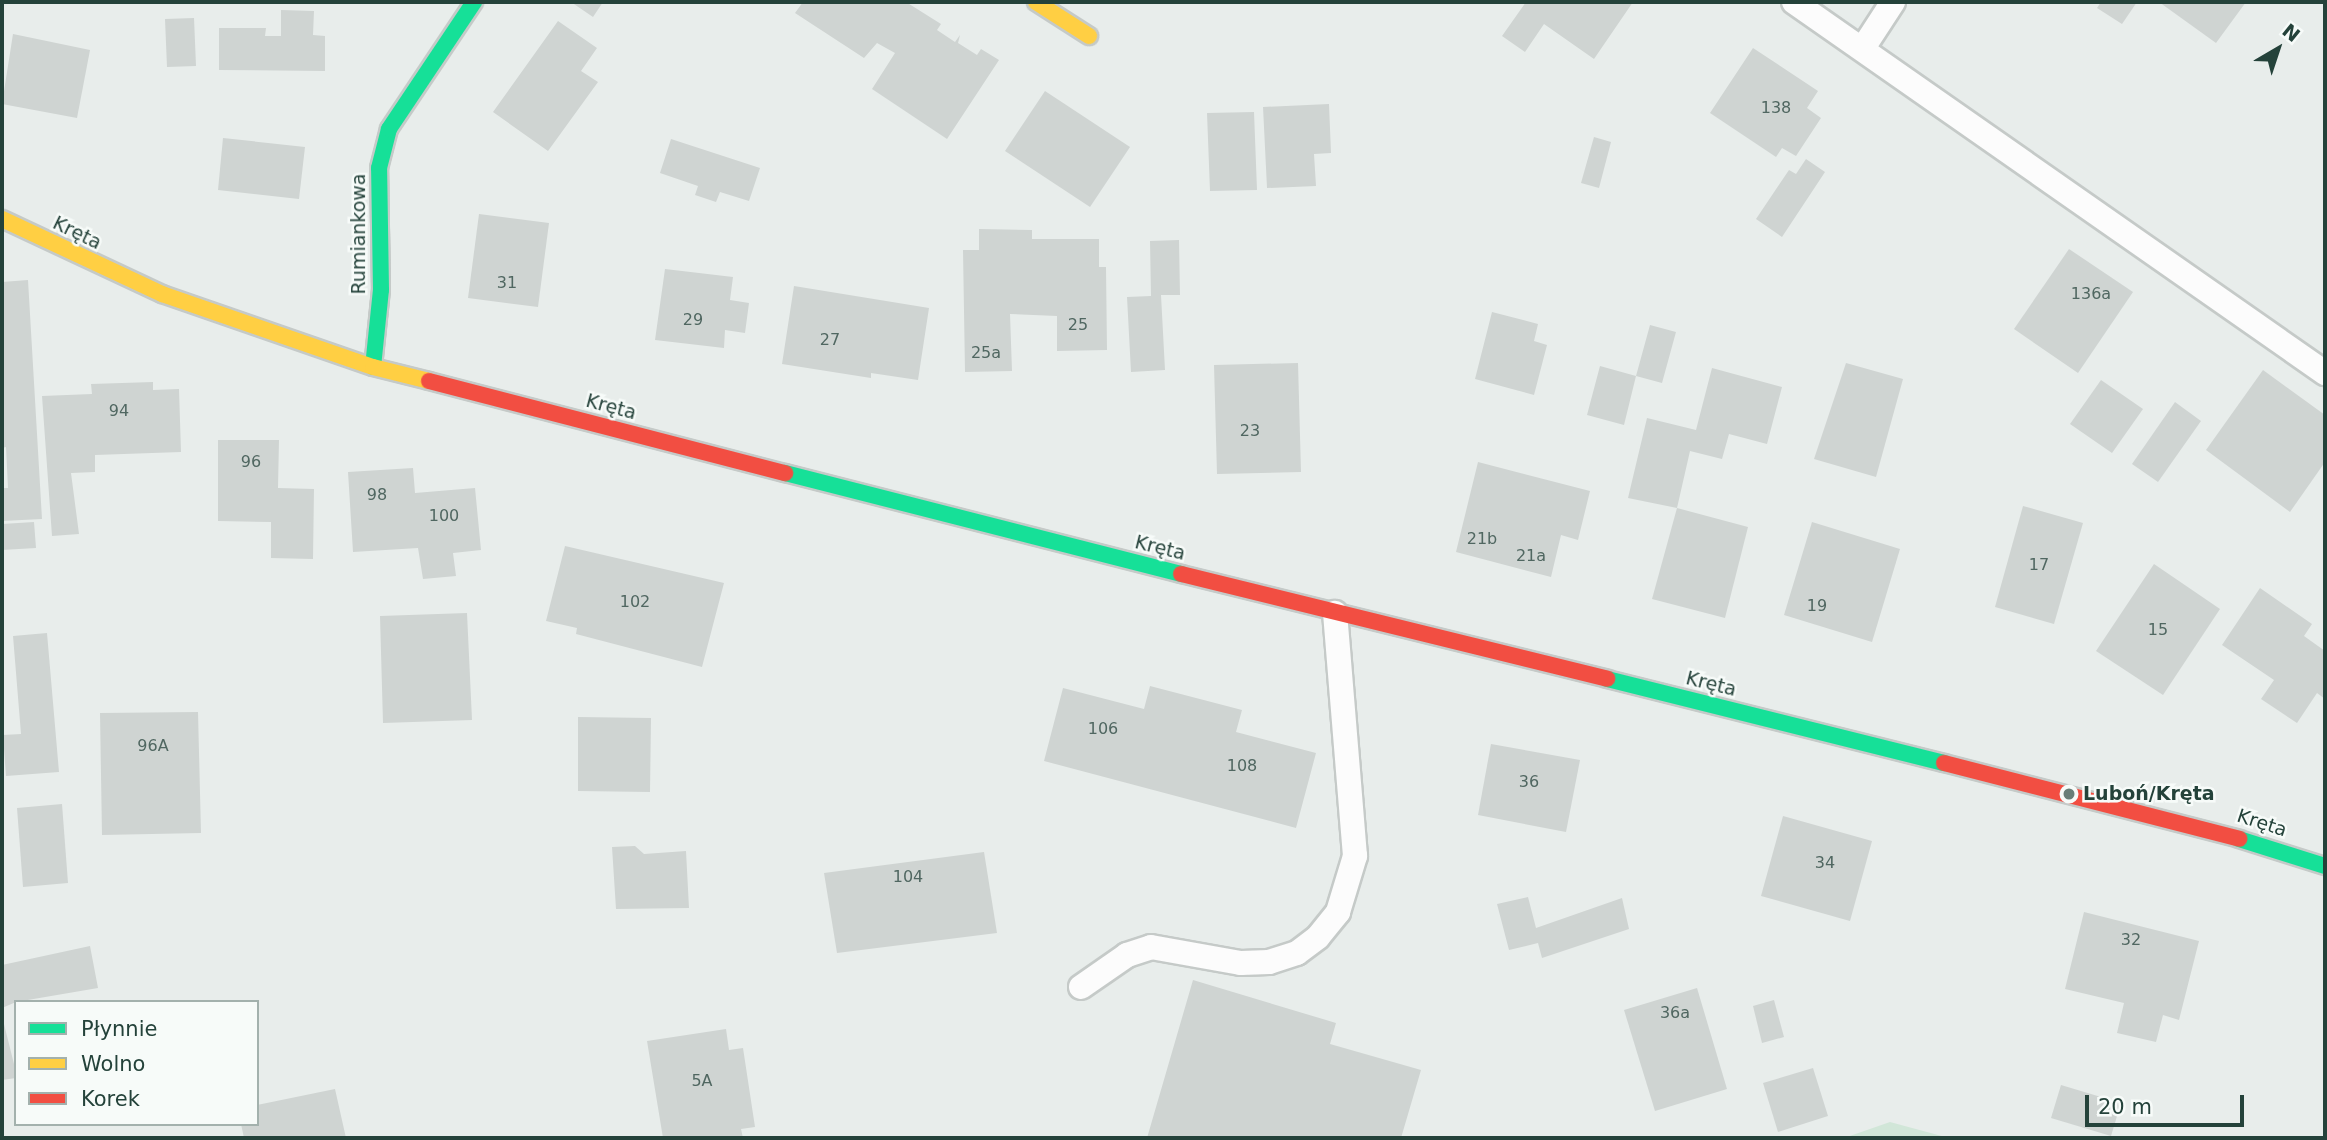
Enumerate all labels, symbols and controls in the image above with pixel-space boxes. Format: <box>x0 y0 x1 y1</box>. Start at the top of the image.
north arrow <box>2243 14 2313 84</box>
text: N <box>2278 19 2304 46</box>
house number: 138 <box>1761 98 1791 118</box>
street label: Rumiankowa <box>348 174 370 294</box>
street label: Kręta <box>49 212 105 254</box>
house number: 31 <box>497 273 517 293</box>
house number: 136a <box>2071 284 2111 304</box>
house number: 29 <box>683 310 703 330</box>
house number: 25 <box>1068 315 1088 335</box>
house number: 27 <box>820 330 840 350</box>
house number: 25a <box>971 343 1001 363</box>
street label: Kręta <box>583 389 639 425</box>
house number: 94 <box>109 401 129 421</box>
house number: 23 <box>1240 421 1260 441</box>
house number: 96 <box>241 452 261 472</box>
house number: 98 <box>367 485 387 505</box>
house number: 100 <box>429 506 459 526</box>
house number: 21b <box>1467 529 1497 549</box>
street label: Kręta <box>1132 531 1188 565</box>
house number: 21a <box>1516 546 1546 566</box>
house number: 17 <box>2029 555 2049 575</box>
house number: 102 <box>620 592 650 612</box>
house number: 19 <box>1807 596 1827 616</box>
house number: 15 <box>2148 620 2168 640</box>
street label: Kręta <box>1683 667 1739 701</box>
house number: 106 <box>1088 719 1118 739</box>
house number: 96A <box>137 736 169 756</box>
house number: 108 <box>1227 756 1257 776</box>
house number: 36 <box>1519 772 1539 792</box>
place label: Luboń/Kręta <box>2083 783 2215 805</box>
marker: Luboń/Kręta <box>2061 786 2077 802</box>
street label: Kręta <box>2234 804 2290 842</box>
house number: 34 <box>1815 853 1835 873</box>
house number: 104 <box>893 867 923 887</box>
house number: 32 <box>2121 930 2141 950</box>
legend <box>14 1000 259 1126</box>
house number: 36a <box>1660 1003 1690 1023</box>
text: Płynnie <box>81 1017 157 1041</box>
text: Wolno <box>81 1052 145 1076</box>
house number: 5A <box>691 1071 713 1091</box>
scale bar <box>2089 1080 2248 1124</box>
text: Korek <box>81 1087 140 1111</box>
text: 20 m <box>2098 1095 2152 1119</box>

